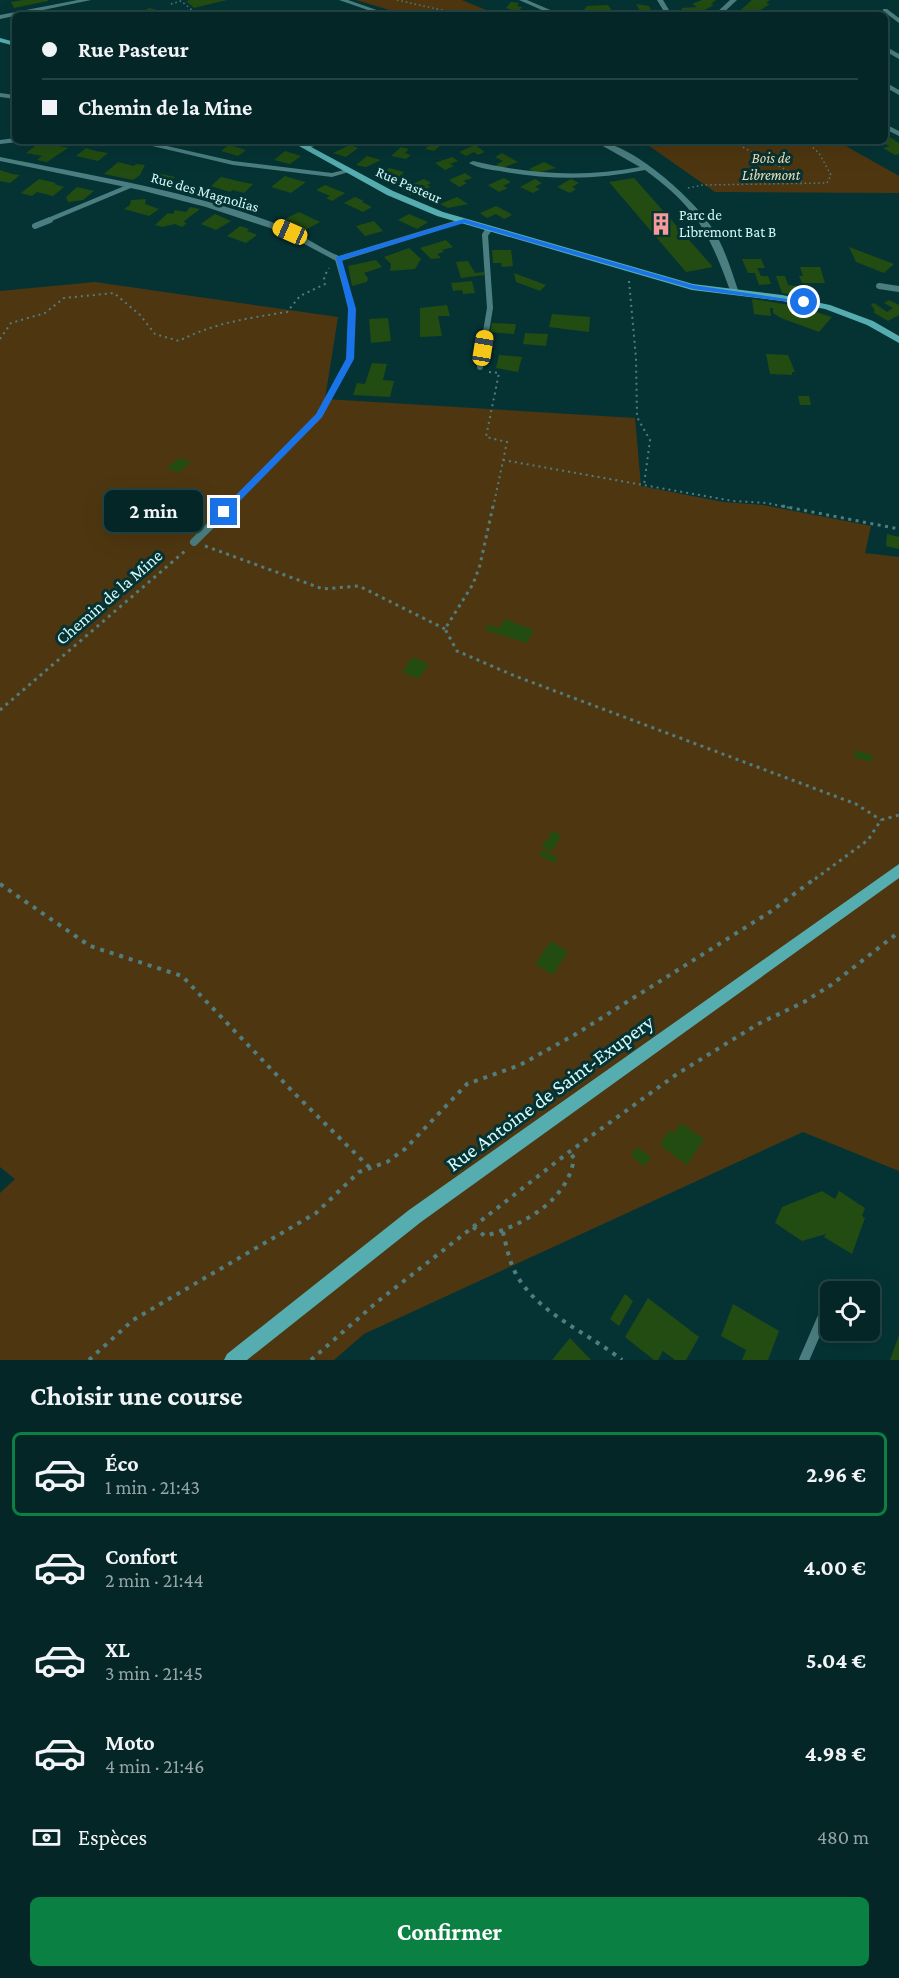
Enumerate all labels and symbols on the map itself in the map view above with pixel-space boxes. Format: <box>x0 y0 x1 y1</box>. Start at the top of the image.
park label: Bois de Libremont <box>742 150 801 183</box>
street label: Rue Pasteur <box>374 163 445 207</box>
street label: Rue des Magnolias <box>149 169 261 216</box>
place label: Parc de Libremont Bat B <box>679 207 776 240</box>
building icon: Parc de Libremont Bat B <box>648 211 674 237</box>
car <box>270 216 310 248</box>
route start <box>790 288 817 315</box>
car <box>471 329 495 367</box>
callout: 2 min <box>104 491 203 533</box>
route end <box>210 498 237 525</box>
street label: Chemin de la Mine <box>52 545 167 649</box>
street label: Rue Antoine de Saint-Exupery <box>442 1010 659 1176</box>

